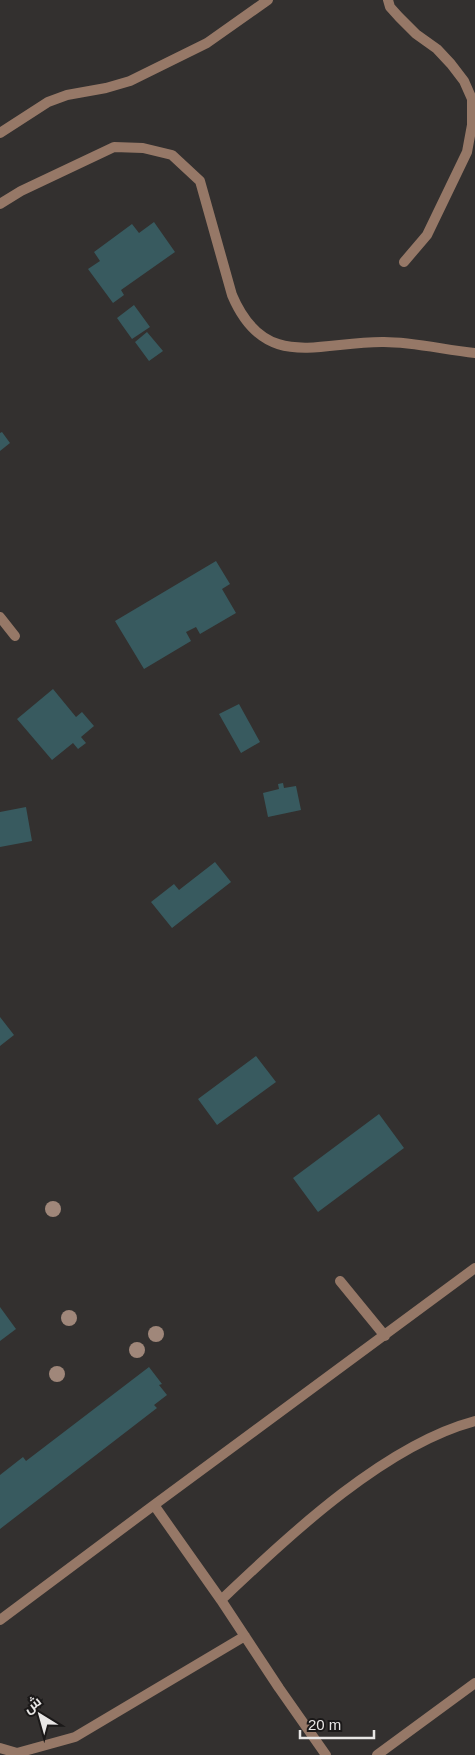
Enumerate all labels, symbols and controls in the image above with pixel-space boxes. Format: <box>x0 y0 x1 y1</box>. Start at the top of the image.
north arrow <box>15 1690 65 1740</box>
text: ش <box>20 1693 45 1717</box>
scale bar <box>300 1708 374 1740</box>
text: 20 m <box>308 1716 341 1733</box>

